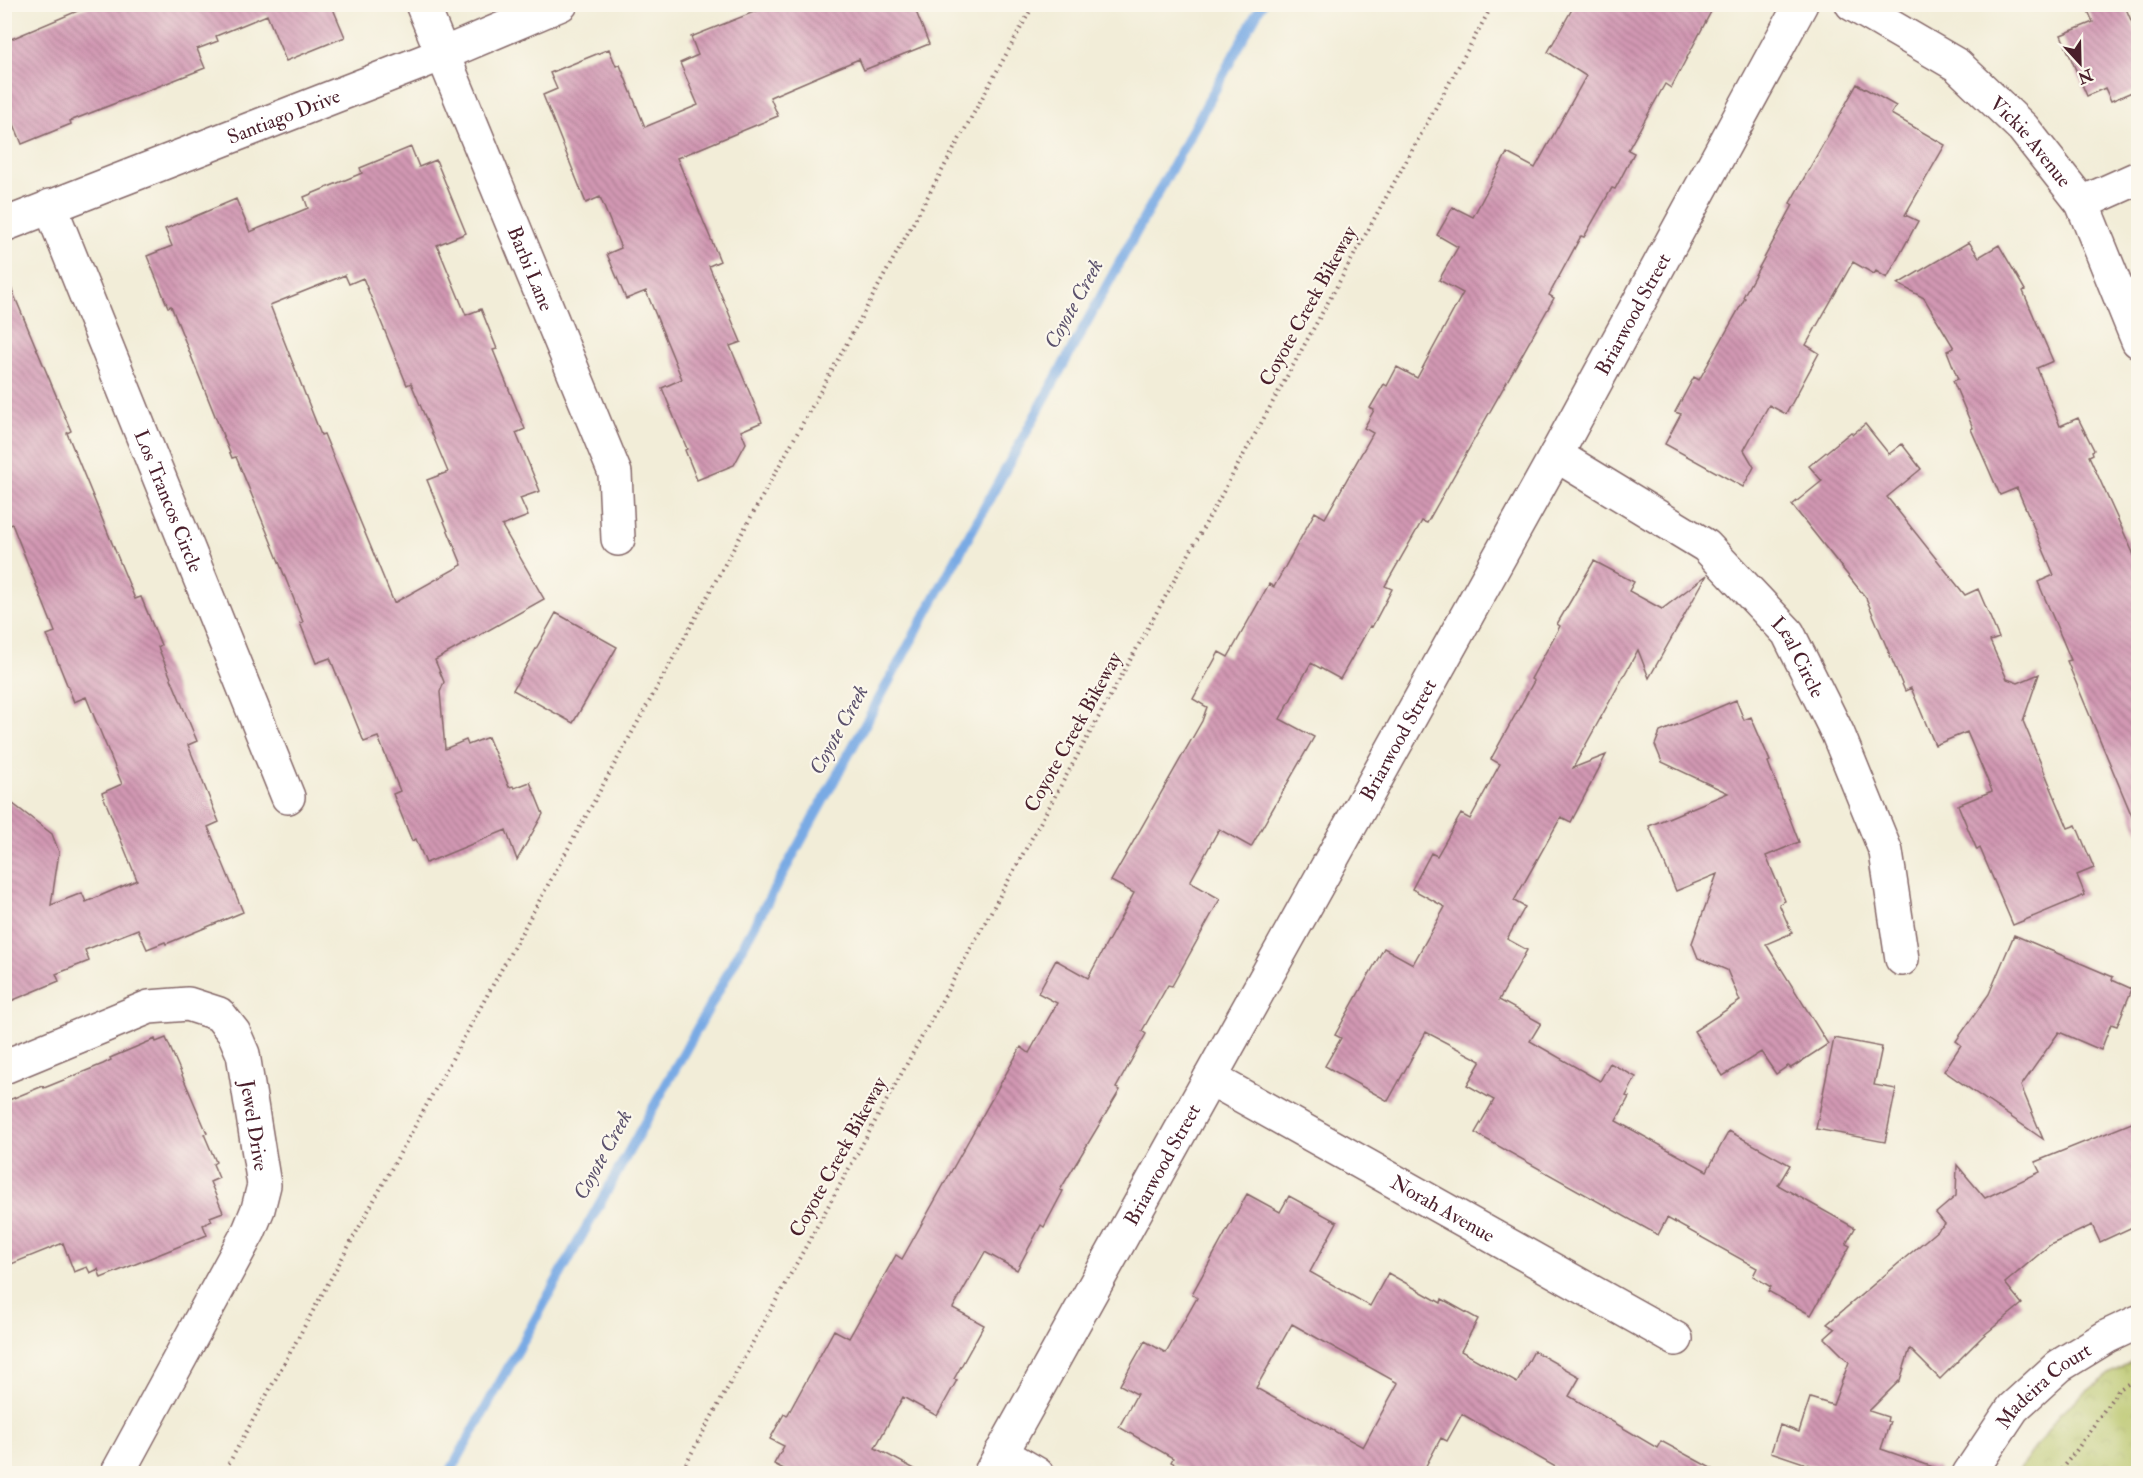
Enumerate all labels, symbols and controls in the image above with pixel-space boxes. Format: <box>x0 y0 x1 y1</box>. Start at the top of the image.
north arrow <box>2050 33 2110 93</box>
text: N <box>2074 64 2097 88</box>
street label: Santiago Drive <box>223 83 344 149</box>
street label: Vickie Avenue <box>1985 91 2077 192</box>
street label: Coyote Creek Bikeway <box>1254 221 1363 390</box>
street label: Barbi Lane <box>502 222 559 315</box>
street label: Briarwood Street <box>1589 248 1676 379</box>
water label: Coyote Creek <box>1038 254 1110 354</box>
street label: Los Trancos Circle <box>129 426 209 576</box>
street label: Leal Circle <box>1766 611 1831 702</box>
street label: Coyote Creek Bikeway <box>1019 647 1128 816</box>
street label: Briarwood Street <box>1354 674 1442 805</box>
water label: Coyote Creek <box>803 680 875 780</box>
street label: Coyote Creek Bikeway <box>784 1072 893 1241</box>
street label: Jewel Drive <box>235 1077 274 1173</box>
street label: Briarwood Street <box>1118 1099 1206 1230</box>
water label: Coyote Creek <box>567 1105 639 1205</box>
street label: Norah Avenue <box>1386 1169 1499 1248</box>
street label: Madeira Court <box>1990 1337 2096 1433</box>

